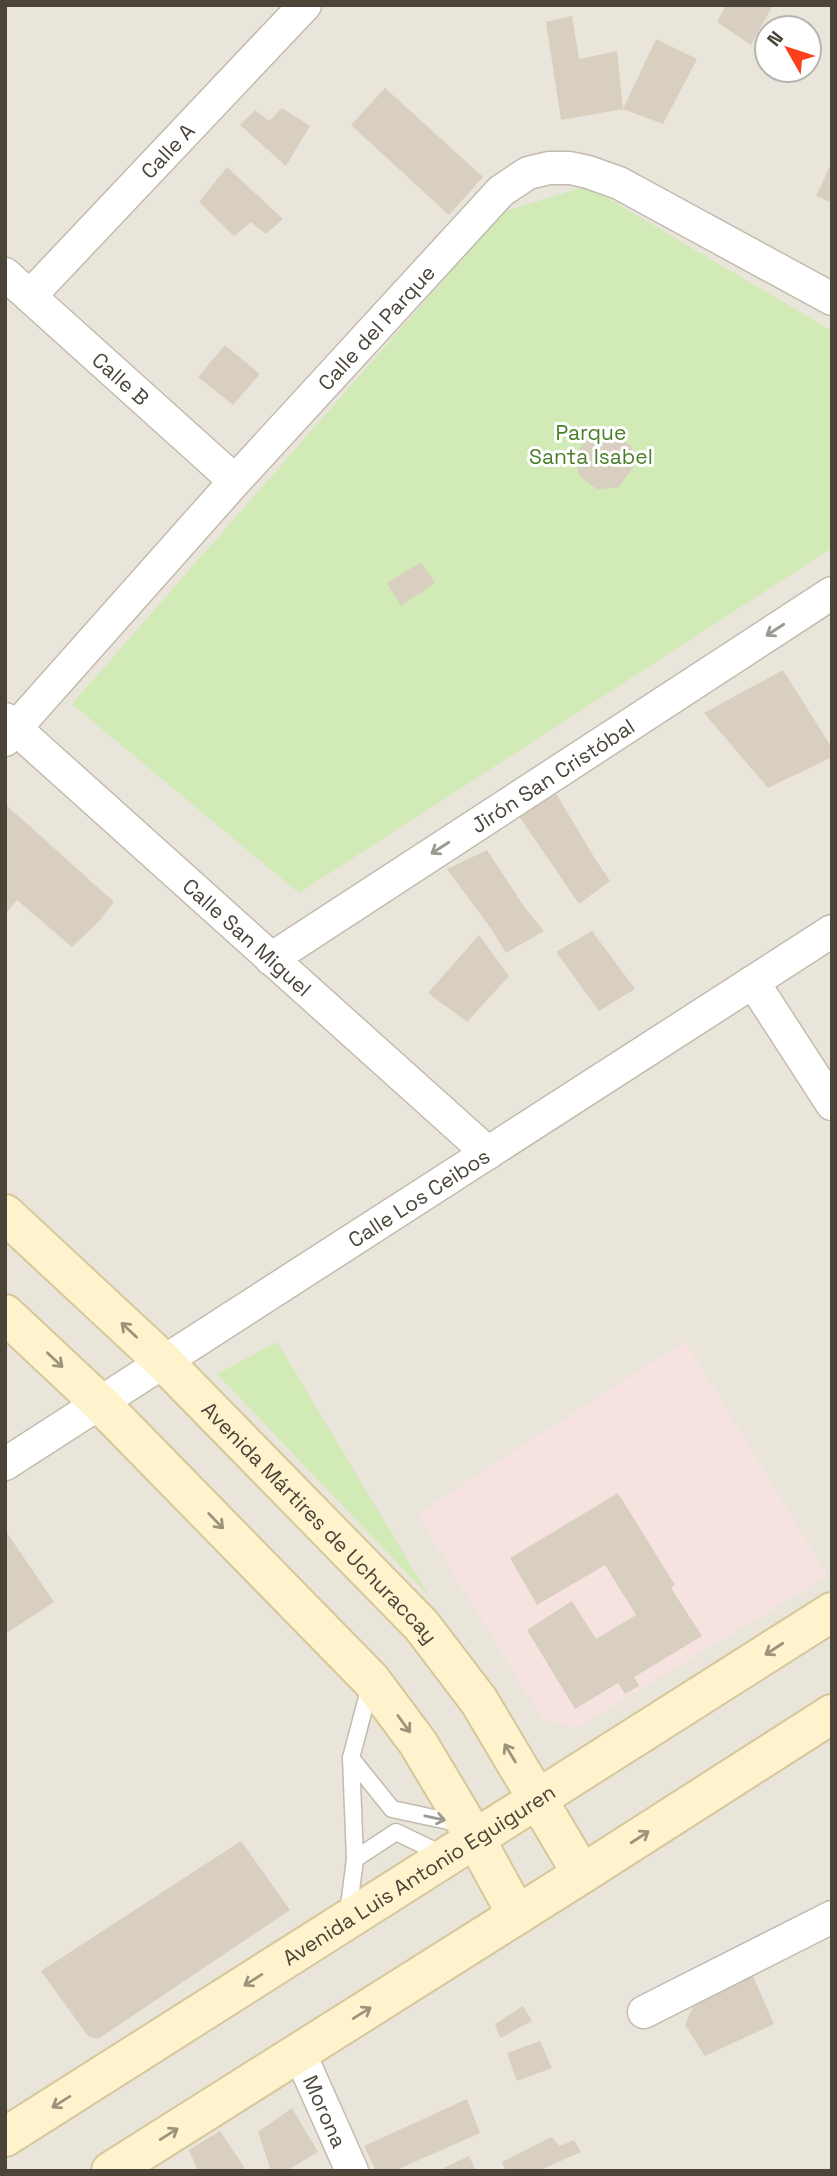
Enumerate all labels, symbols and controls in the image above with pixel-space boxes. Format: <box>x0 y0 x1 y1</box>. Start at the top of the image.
north arrow <box>753 14 823 84</box>
text: N <box>761 26 789 51</box>
street label: Calle A <box>135 117 200 184</box>
street label: Calle del Parque <box>312 259 440 396</box>
street label: Calle B <box>87 346 155 411</box>
park label: Parque Santa Isabel <box>529 419 653 470</box>
one-way arrow <box>765 624 785 638</box>
street label: Jirón San Cristóbal <box>465 712 639 839</box>
one-way arrow <box>431 842 451 856</box>
street label: Calle San Miguel <box>177 872 318 1002</box>
street label: Calle Los Ceibos <box>343 1142 494 1253</box>
one-way arrow <box>120 1322 138 1338</box>
one-way arrow <box>46 1352 63 1369</box>
street label: Avenida Mártires de Uchuraccay <box>196 1396 444 1649</box>
one-way arrow <box>207 1512 224 1529</box>
one-way arrow <box>765 1642 785 1656</box>
one-way arrow <box>396 1714 411 1732</box>
one-way arrow <box>502 1743 516 1763</box>
street label: Avenida Luis Antonio Eguiguren <box>277 1778 560 1971</box>
one-way arrow <box>423 1812 446 1826</box>
one-way arrow <box>629 1830 649 1844</box>
one-way arrow <box>244 1973 263 1988</box>
one-way arrow <box>351 2006 371 2020</box>
street label: Morona <box>298 2071 353 2152</box>
one-way arrow <box>51 2095 71 2109</box>
one-way arrow <box>159 2127 178 2142</box>

